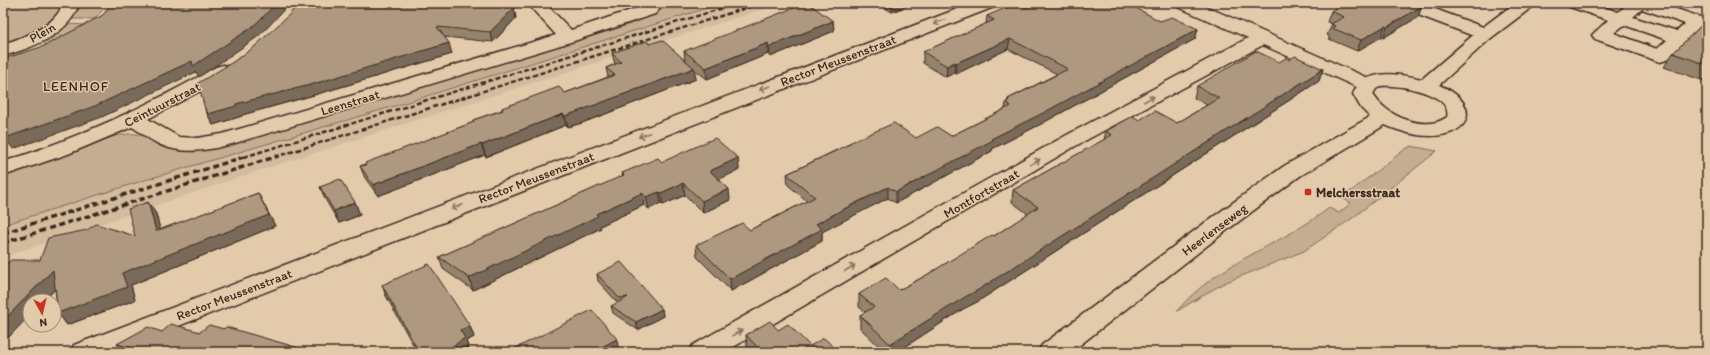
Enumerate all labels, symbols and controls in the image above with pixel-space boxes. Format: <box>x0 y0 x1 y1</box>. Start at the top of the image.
street label: Plein <box>27 19 58 46</box>
one-way arrow <box>933 19 945 27</box>
street label: Rector Meussenstraat <box>778 31 898 89</box>
district label: LEENHOF <box>43 78 109 95</box>
street label: Ceintuurstraat <box>122 79 203 130</box>
one-way arrow <box>760 85 772 93</box>
street label: Leenstraat <box>319 86 381 118</box>
one-way arrow <box>1143 94 1155 102</box>
one-way arrow <box>638 131 650 139</box>
street label: Rector Meussenstraat <box>476 148 596 206</box>
one-way arrow <box>1029 157 1041 165</box>
street label: Montfortstraat <box>941 166 1022 221</box>
place label: Melchersstraat <box>1316 185 1400 200</box>
marker: Melchersstraat <box>1303 187 1313 197</box>
street label: Heerlenseweg <box>1179 200 1250 259</box>
one-way arrow <box>452 203 464 211</box>
one-way arrow <box>844 264 856 272</box>
street label: Rector Meussenstraat <box>174 265 294 323</box>
north arrow <box>22 293 62 333</box>
text: N <box>39 315 48 329</box>
one-way arrow <box>731 328 743 336</box>

